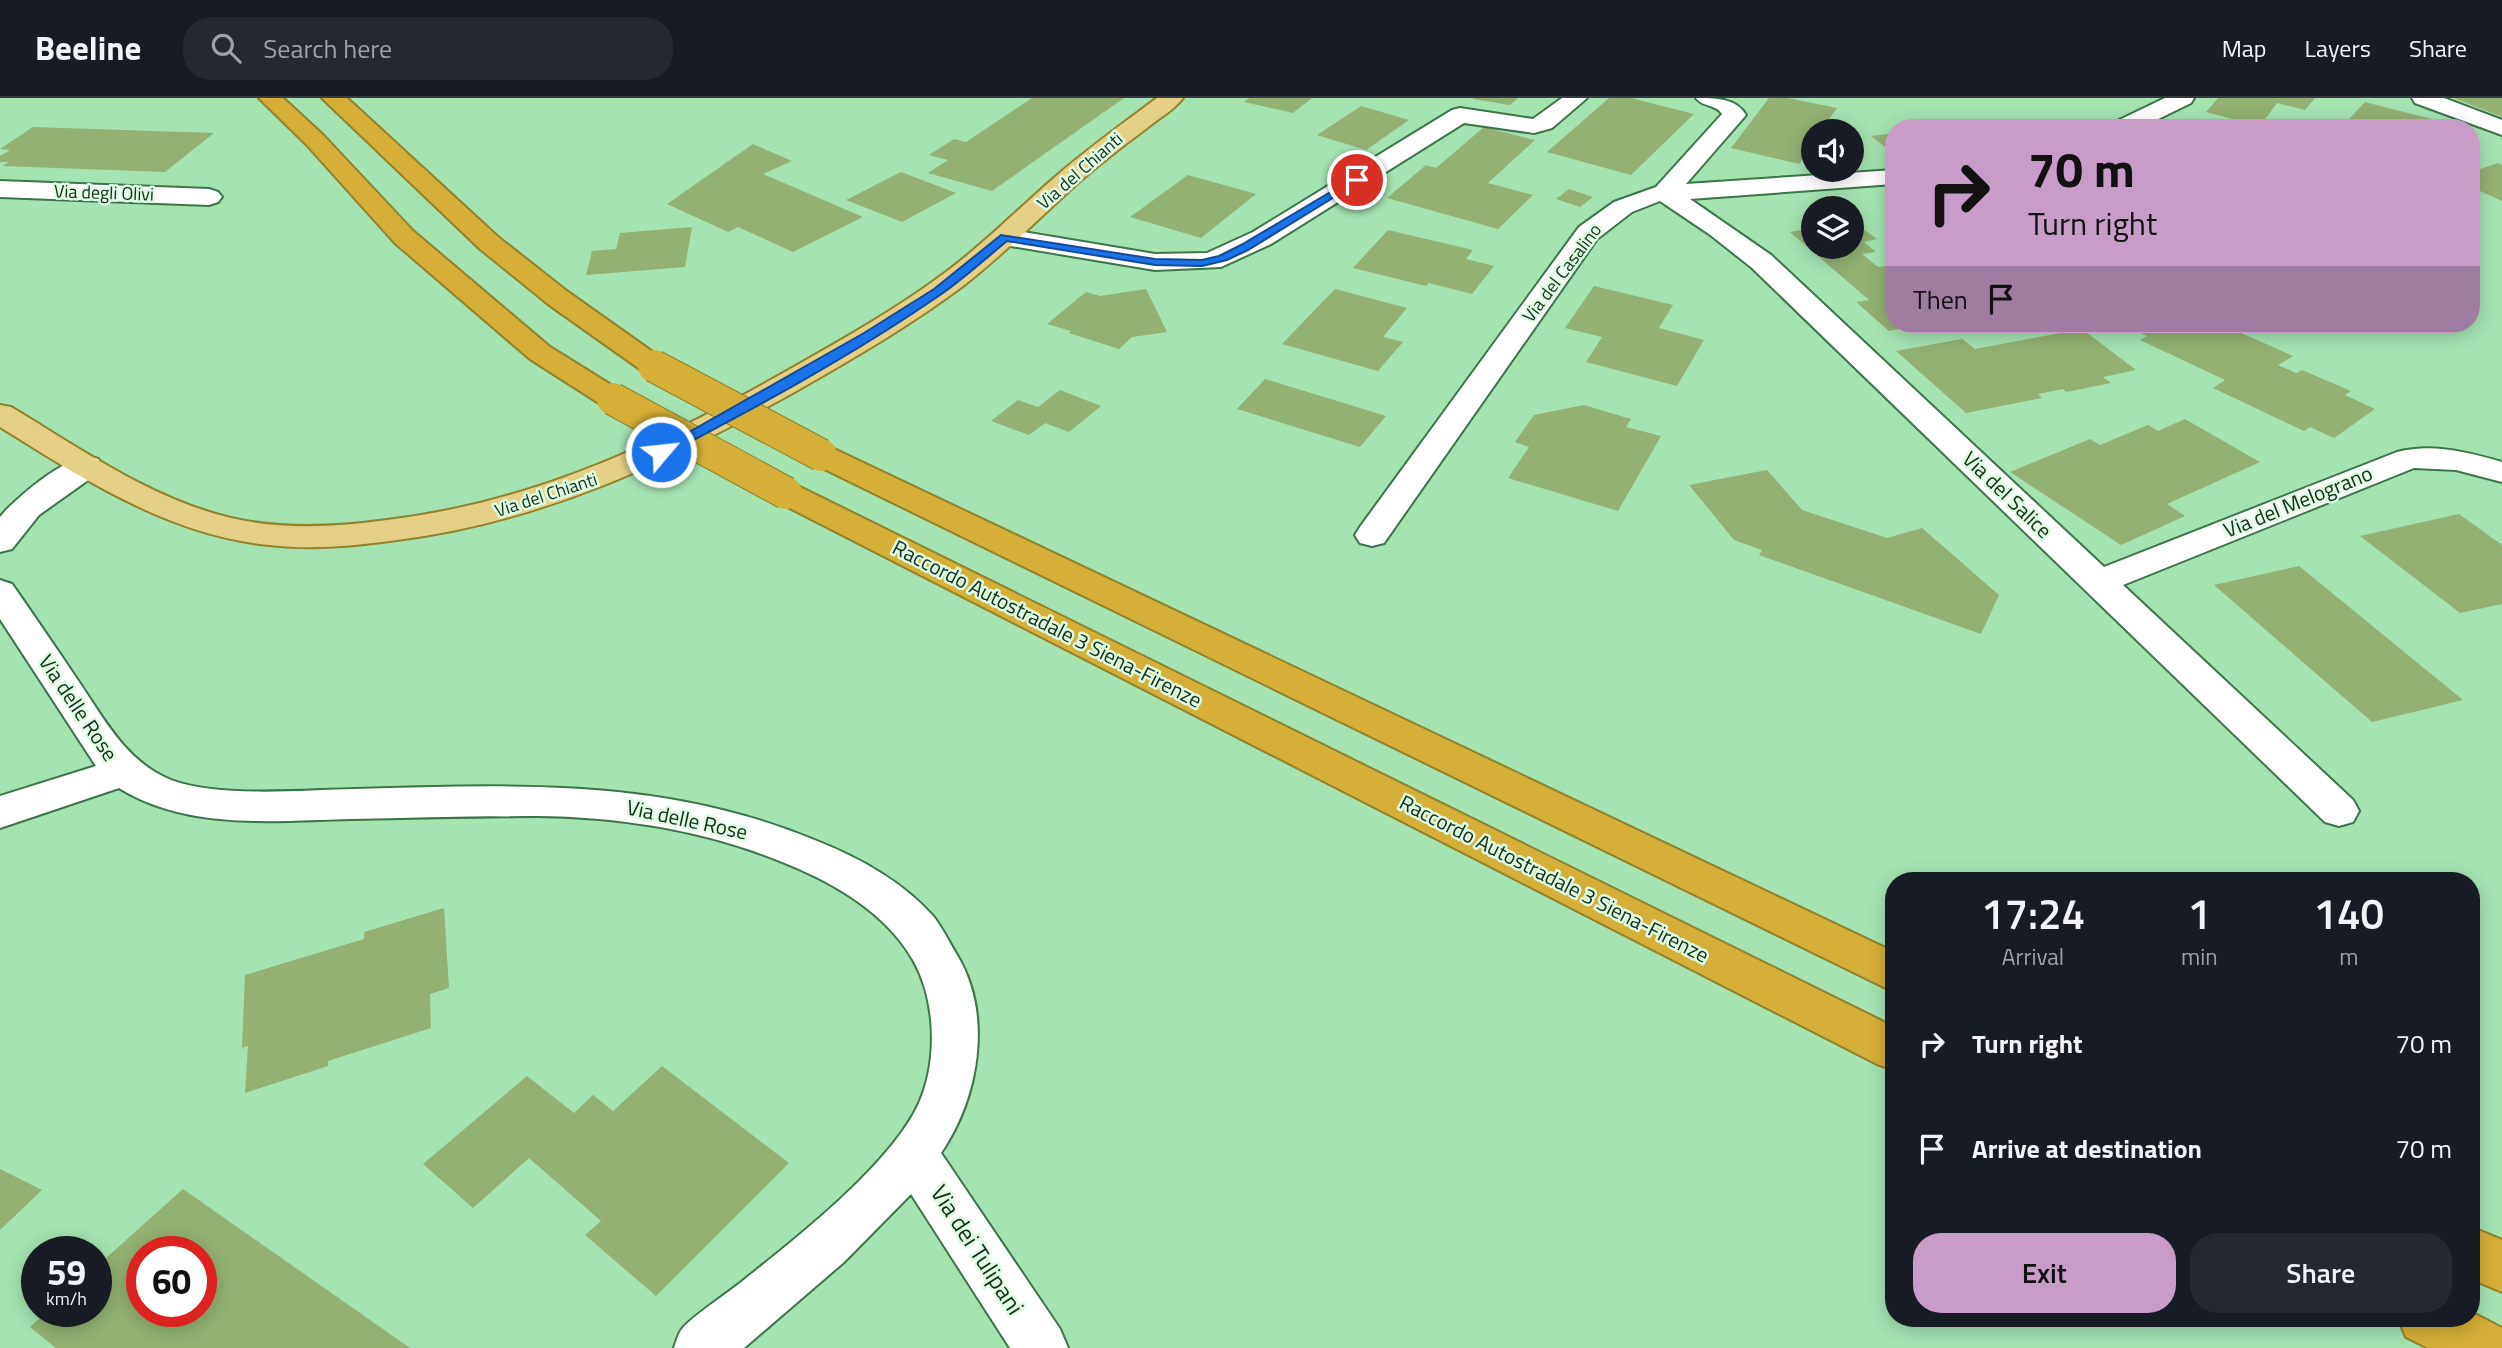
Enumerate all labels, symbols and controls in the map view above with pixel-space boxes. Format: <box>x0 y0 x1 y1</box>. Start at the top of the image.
search box <box>183 17 673 80</box>
text: Beeline <box>35 23 141 73</box>
icon: search <box>207 29 245 67</box>
text: Search here <box>263 29 392 68</box>
text: Map <box>2222 30 2267 66</box>
text: Layers <box>2305 30 2371 66</box>
text: Share <box>2409 30 2467 66</box>
map controls <box>1801 119 1864 259</box>
button: sound <box>1801 119 1864 182</box>
street label: Via del Chianti <box>1031 126 1129 216</box>
text: 70 m <box>2028 131 2135 206</box>
icon: right <box>1913 147 2004 238</box>
pin <box>1327 150 1387 210</box>
icon: arrive <box>1338 161 1376 199</box>
street label: Via degli Olivi <box>54 177 154 208</box>
button: layers <box>1801 196 1864 259</box>
text: Turn right <box>2028 199 2157 247</box>
street label: Via del Casalino <box>1515 218 1608 328</box>
text: Then <box>1913 280 1968 319</box>
icon: arrive <box>1982 280 2020 318</box>
position arrow <box>624 415 698 489</box>
street label: Via del Salice <box>1956 443 2060 545</box>
street label: Via del Melograno <box>2218 457 2377 546</box>
street label: Via del Chianti <box>491 465 601 524</box>
street label: Raccordo Autostradale 3 Siena-Firenze <box>887 531 1208 715</box>
street label: Via delle Rose <box>31 648 126 767</box>
street label: Raccordo Autostradale 3 Siena-Firenze <box>1394 786 1715 970</box>
street label: Via delle Rose <box>624 791 751 847</box>
text: 17:24 <box>1981 881 2085 945</box>
text: 1 <box>2188 881 2211 945</box>
text: 140 <box>2314 881 2384 945</box>
text: Arrival <box>2002 939 2064 974</box>
text: min <box>2181 939 2218 974</box>
text: m <box>2339 939 2358 974</box>
text: Turn right <box>1972 1024 2083 1063</box>
text: 70 m <box>2395 1024 2452 1063</box>
icon: right <box>1913 1025 1951 1063</box>
text: Arrive at destination <box>1972 1129 2202 1168</box>
text: 70 m <box>2395 1129 2452 1168</box>
icon: arrive <box>1913 1130 1951 1168</box>
street label: Via dei Tulipani <box>922 1177 1033 1322</box>
button: Exit <box>1913 1233 2176 1313</box>
button: Share <box>2190 1233 2452 1313</box>
speed limit sign: 60 <box>126 1236 217 1327</box>
text: 59 <box>47 1245 86 1299</box>
text: km/h <box>46 1285 87 1312</box>

